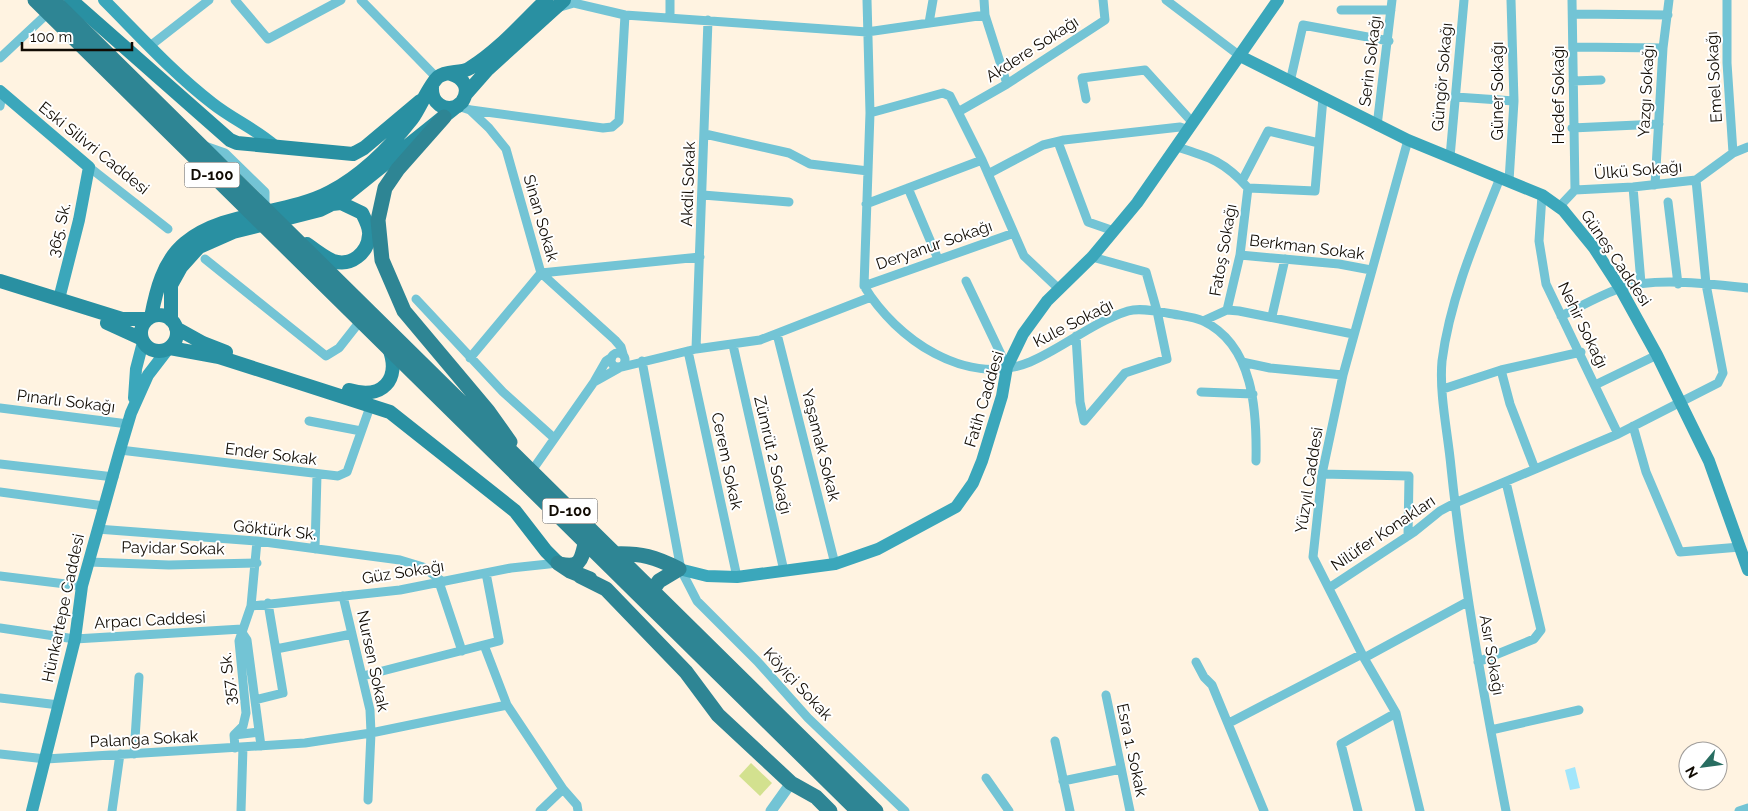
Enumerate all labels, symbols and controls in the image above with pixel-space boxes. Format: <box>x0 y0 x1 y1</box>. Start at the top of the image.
street label: Akdere Sokağı <box>982 12 1082 86</box>
street label: Serin Sokağı <box>1355 14 1385 108</box>
scale bar <box>22 20 132 52</box>
street label: Güngör Sokağı <box>1428 22 1456 132</box>
text: 100 m <box>30 28 72 46</box>
street label: Emel Sokağı <box>1702 31 1726 123</box>
street label: Güner Sokağı <box>1488 42 1507 140</box>
street label: Yazgı Sokağı <box>1634 44 1658 138</box>
street label: Hedef Sokağı <box>1549 45 1568 145</box>
street label: Eski Silivri Caddesi <box>35 98 153 198</box>
street label: Akdil Sokak <box>677 141 699 227</box>
street label: Ülkü Sokağı <box>1593 156 1683 183</box>
road number: D-100 <box>184 162 240 188</box>
street label: Sinan Sokak <box>520 172 563 264</box>
street label: 365. Sk. <box>44 201 74 259</box>
street label: Fatoş Sokağı <box>1206 202 1240 298</box>
street label: Güneş Caddesi <box>1577 206 1655 310</box>
street label: Deryanur Sokağı <box>873 216 995 274</box>
street label: Berkman Sokak <box>1248 231 1366 264</box>
street label: Nehir Sokağı <box>1554 279 1612 371</box>
street label: Kule Sokağı <box>1030 295 1116 351</box>
street label: Fatih Caddesi <box>960 349 1008 449</box>
street label: Pınarlı Sokağı <box>16 386 116 416</box>
street label: Yaşamak Sokak <box>798 387 844 504</box>
street label: Zümrüt 2 Sokağı <box>750 394 796 516</box>
street label: Cerem Sokak <box>707 411 747 512</box>
street label: Yüzyıl Caddesi <box>1291 426 1327 534</box>
street label: Ender Sokak <box>224 439 319 469</box>
street label: Nilüfer Konakları <box>1327 491 1439 575</box>
road number: D-100 <box>542 498 598 524</box>
street label: Göktürk Sk. <box>232 516 318 544</box>
street label: Hünkartepe Caddesi <box>38 532 88 684</box>
street label: Payidar Sokak <box>121 538 225 558</box>
street label: Güz Sokağı <box>361 556 445 588</box>
street label: Arpacı Caddesi <box>94 608 206 632</box>
street label: Nursen Sokak <box>353 609 393 714</box>
street label: Asır Sokağı <box>1476 613 1508 697</box>
street label: Köyiçi Sokak <box>760 644 837 725</box>
street label: 357. Sk. <box>216 652 240 706</box>
street label: Esra 1. Sokak <box>1113 702 1151 799</box>
street label: Palanga Sokak <box>89 727 199 751</box>
north arrow <box>1678 741 1728 791</box>
text: N <box>1682 764 1701 781</box>

